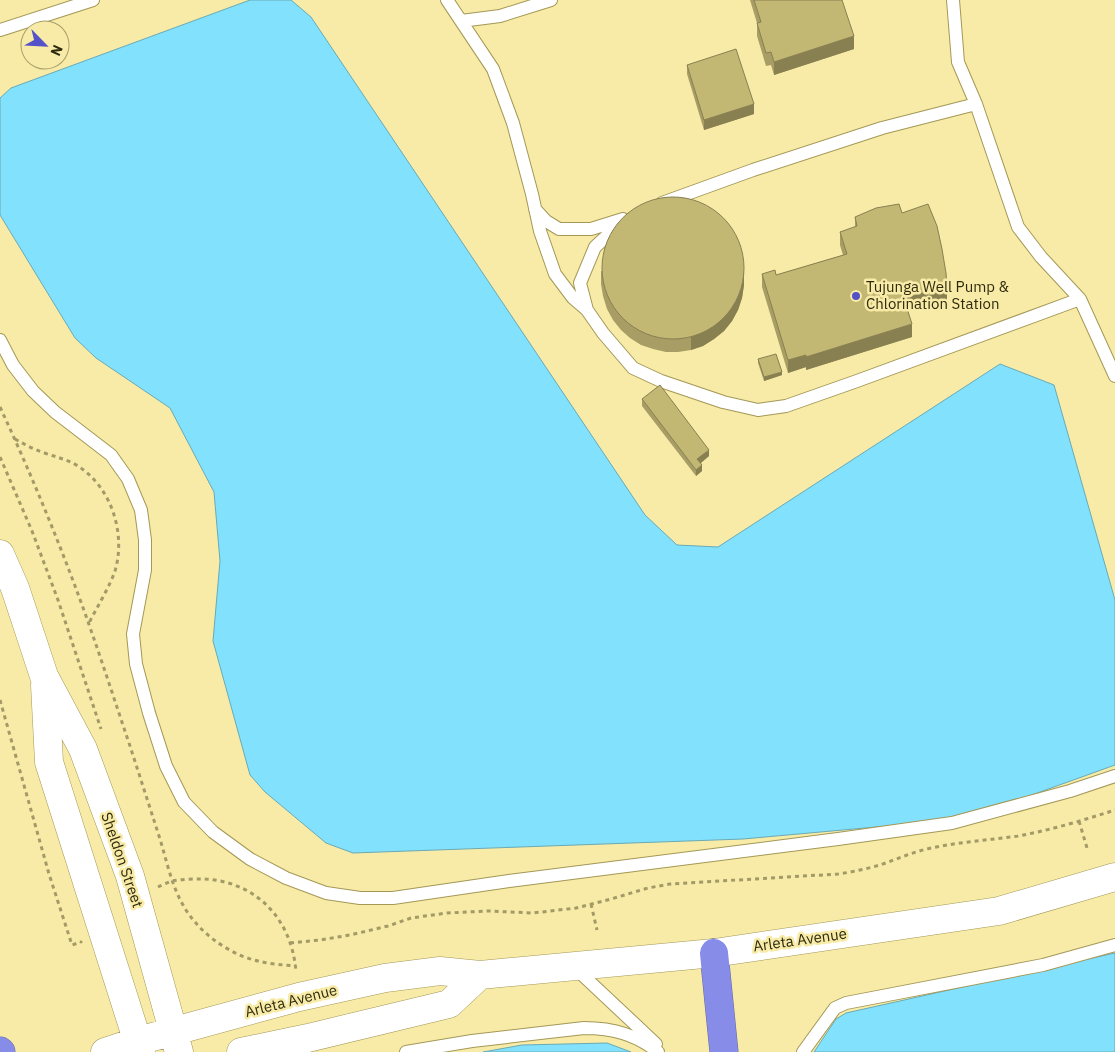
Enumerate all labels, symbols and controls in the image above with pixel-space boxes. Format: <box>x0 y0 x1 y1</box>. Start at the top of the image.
north arrow <box>20 20 70 70</box>
text: N <box>47 42 67 59</box>
place label: Tujunga Well Pump & Chlorination Station <box>866 277 1010 313</box>
marker: Tujunga Well Pump & Chlorination Station <box>850 290 862 302</box>
street label: Sheldon Street <box>97 810 148 910</box>
street label: Arleta Avenue <box>752 924 848 955</box>
street label: Arleta Avenue <box>243 980 339 1021</box>

